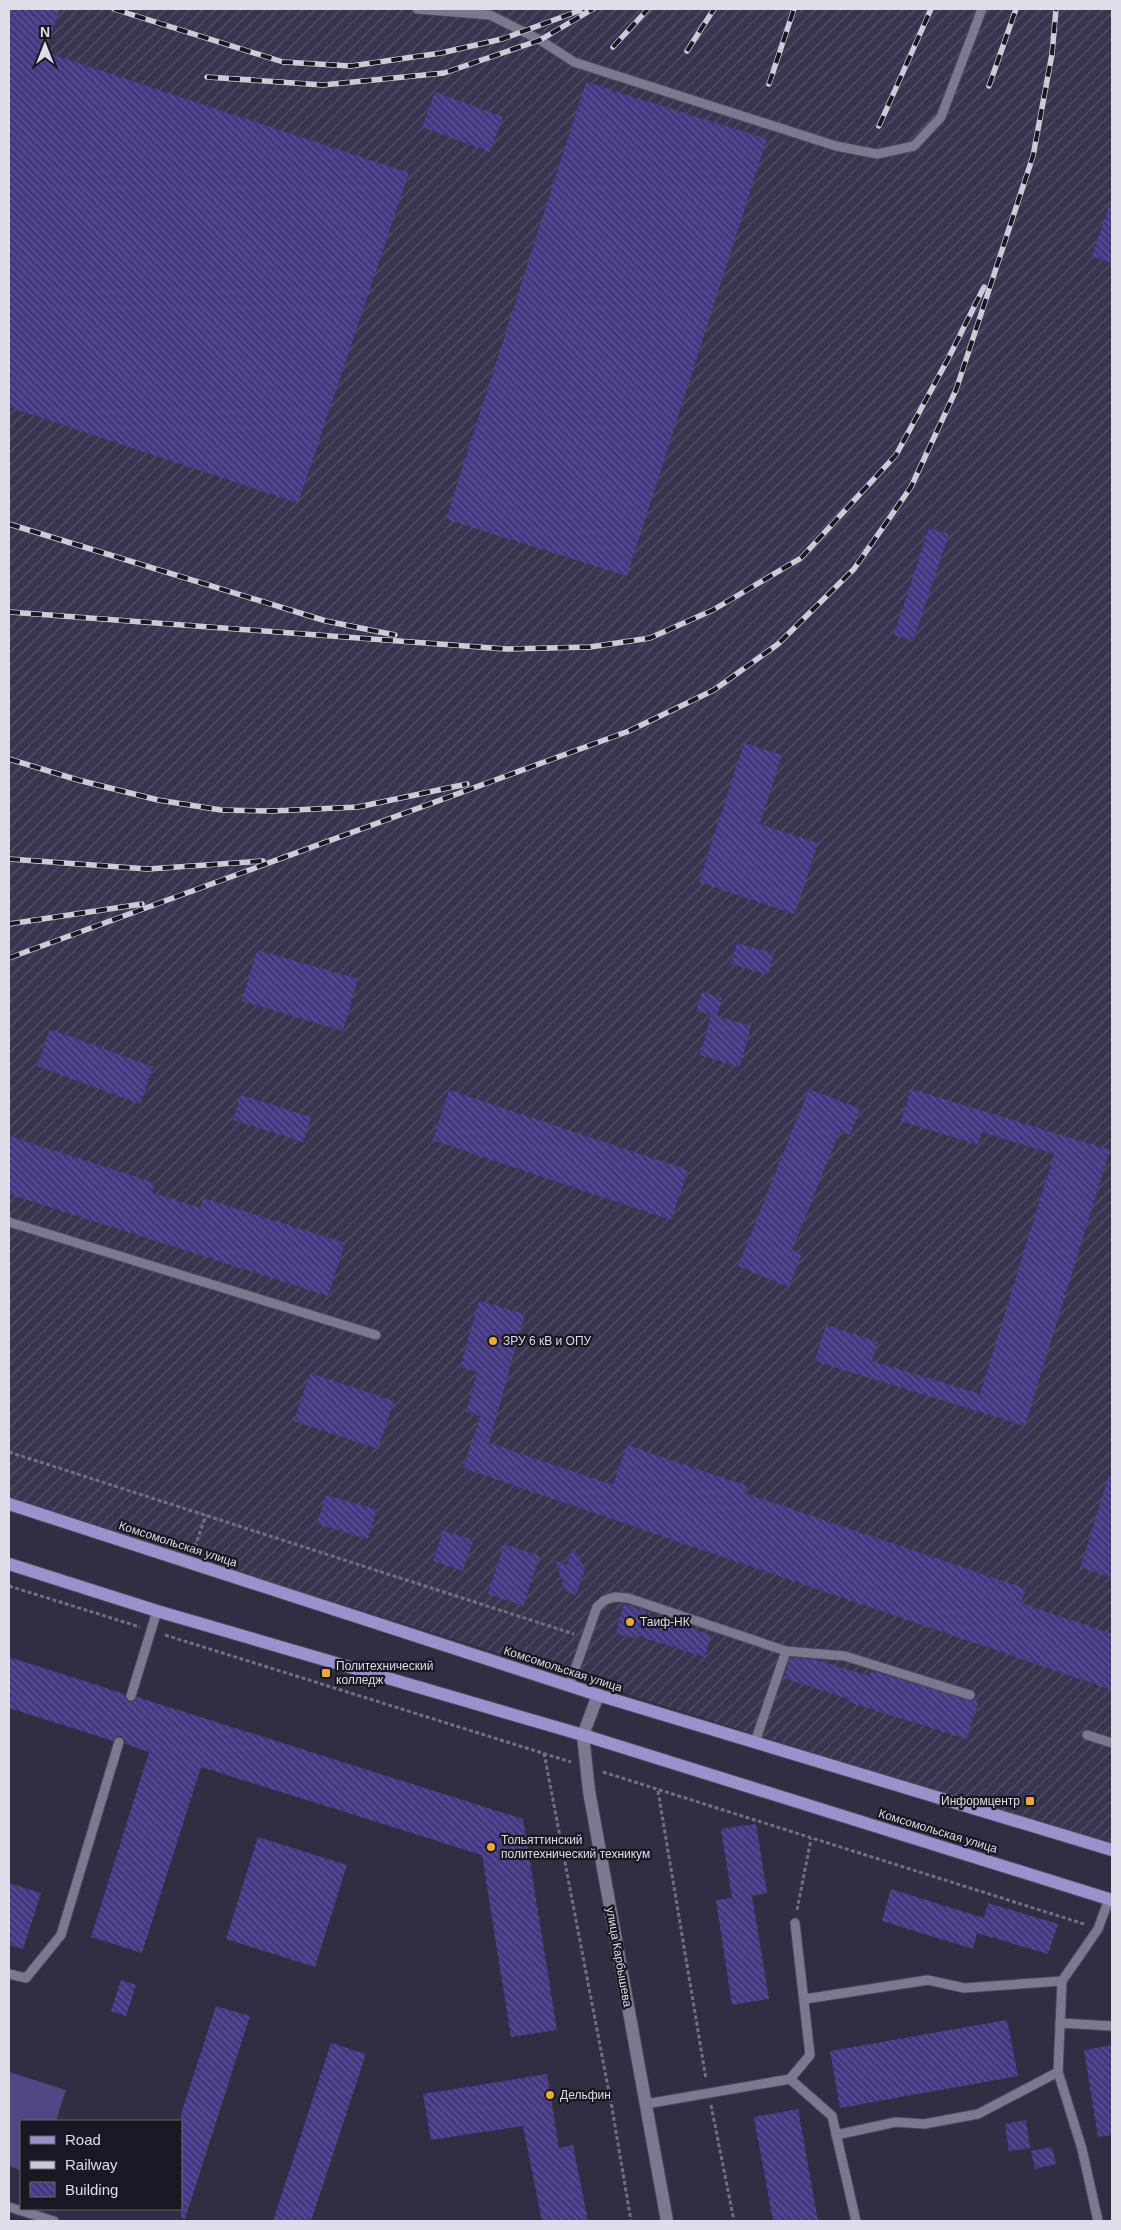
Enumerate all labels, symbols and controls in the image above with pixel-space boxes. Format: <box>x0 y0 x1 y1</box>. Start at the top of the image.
north arrow <box>20 20 70 70</box>
text: N <box>40 24 50 40</box>
place label: ЗРУ 6 кВ и ОПУ <box>503 1334 592 1348</box>
marker: ЗРУ 6 кВ и ОПУ <box>487 1335 499 1347</box>
street label: Комсомольская улица <box>117 1518 239 1570</box>
place label: Таиф-НК <box>640 1615 690 1629</box>
marker: Таиф-НК <box>624 1616 636 1628</box>
street label: Комсомольская улица <box>502 1643 624 1695</box>
place label: Политехнический колледж <box>336 1659 433 1687</box>
marker: Политехнический колледж <box>320 1667 332 1679</box>
place label: Информцентр <box>941 1794 1020 1808</box>
marker: Информцентр <box>1024 1795 1036 1807</box>
street label: Комсомольская улица <box>877 1806 999 1856</box>
place label: Тольяттинский политехнический техникум <box>501 1833 650 1861</box>
marker: Тольяттинский политехнический техникум <box>485 1841 497 1853</box>
street label: улица Карбышева <box>603 1906 635 2008</box>
place label: Дельфин <box>560 2088 611 2102</box>
marker: Дельфин <box>544 2089 556 2101</box>
legend <box>20 2120 182 2210</box>
text: Road <box>65 2131 101 2148</box>
text: Railway <box>65 2156 118 2173</box>
text: Building <box>65 2181 118 2198</box>

